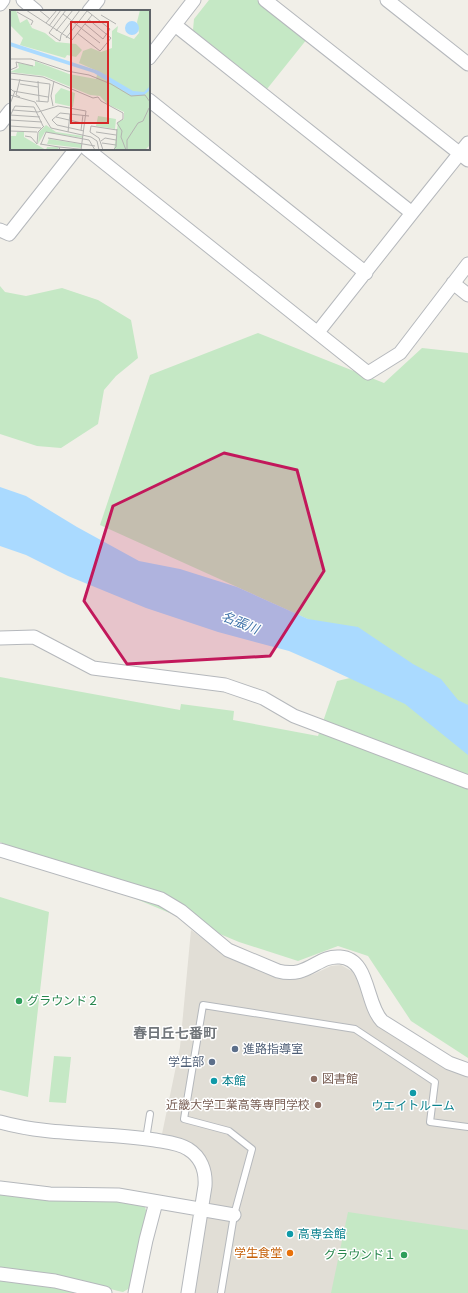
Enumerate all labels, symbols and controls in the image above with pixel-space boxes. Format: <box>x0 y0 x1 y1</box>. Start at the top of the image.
inset map <box>10 10 150 150</box>
water label: 名張川 <box>219 608 263 638</box>
place label: グラウンド２ <box>27 994 99 1009</box>
marker: グラウンド２ <box>14 996 24 1006</box>
district label: 春日丘七番町 <box>133 1025 217 1042</box>
place label: 進路指導室 <box>243 1042 303 1057</box>
marker: 進路指導室 <box>230 1044 240 1054</box>
place label: 学生部 <box>168 1055 204 1070</box>
marker: 学生部 <box>207 1057 217 1067</box>
place label: 図書館 <box>322 1072 358 1087</box>
place label: 本館 <box>222 1074 246 1089</box>
marker: 図書館 <box>309 1074 319 1084</box>
marker: 本館 <box>209 1076 219 1086</box>
marker: ウエイトルーム <box>408 1088 418 1098</box>
place label: 近畿大学工業高等専門学校 <box>166 1098 310 1113</box>
place label: ウエイトルーム <box>371 1099 455 1114</box>
marker: 近畿大学工業高等専門学校 <box>313 1100 323 1110</box>
place label: 高専会館 <box>298 1227 346 1242</box>
marker: 高専会館 <box>285 1229 295 1239</box>
place label: 学生食堂 <box>234 1246 282 1261</box>
marker: 学生食堂 <box>285 1248 295 1258</box>
place label: グラウンド１ <box>324 1248 396 1263</box>
marker: グラウンド１ <box>399 1250 409 1260</box>

